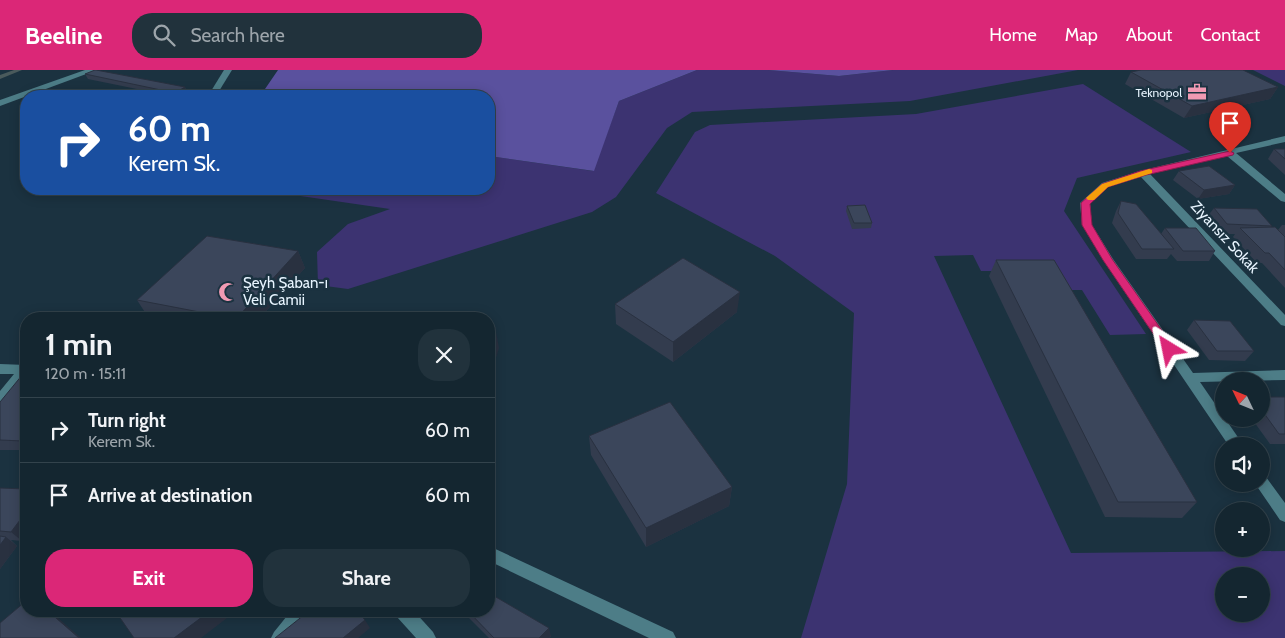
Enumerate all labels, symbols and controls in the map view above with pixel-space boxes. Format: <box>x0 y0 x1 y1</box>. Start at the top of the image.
search box <box>132 13 482 58</box>
text: Beeline <box>25 21 102 50</box>
icon: search <box>150 21 178 49</box>
text: Search here <box>190 24 285 47</box>
text: Home <box>989 24 1037 46</box>
text: Map <box>1065 24 1098 46</box>
text: About <box>1126 24 1172 46</box>
text: Contact <box>1200 24 1260 46</box>
office icon: Teknopol <box>1186 81 1208 103</box>
place label: Teknopol <box>1136 85 1182 100</box>
pin <box>1209 102 1251 153</box>
text: 60 m <box>128 107 211 150</box>
icon: arrive <box>1216 109 1244 137</box>
icon: right <box>45 110 110 175</box>
text: Kerem Sk. <box>128 150 220 177</box>
street label: Ziyansız Sokak <box>1187 197 1263 277</box>
place label: Şeyh Şaban-ı Veli Camii <box>243 274 328 309</box>
mosque icon: Şeyh Şaban-ı Veli Camii <box>217 281 239 303</box>
position arrow <box>1142 322 1194 374</box>
text: 1 min <box>45 326 113 363</box>
button: close <box>418 329 470 381</box>
text: 120 m · 15:11 <box>45 364 126 383</box>
north arrow <box>1215 372 1270 428</box>
map controls <box>1215 372 1270 622</box>
text: Turn right <box>88 409 166 432</box>
icon: right <box>45 416 73 444</box>
text: 60 m <box>425 419 470 442</box>
text: Kerem Sk. <box>88 432 155 451</box>
button: sound <box>1215 437 1270 492</box>
icon: arrive <box>45 481 73 509</box>
text: Arrive at destination <box>88 484 252 507</box>
text: 60 m <box>425 484 470 507</box>
button: + <box>1215 502 1270 557</box>
button: Exit <box>45 549 253 607</box>
button: Share <box>263 549 470 607</box>
button: − <box>1215 567 1270 622</box>

